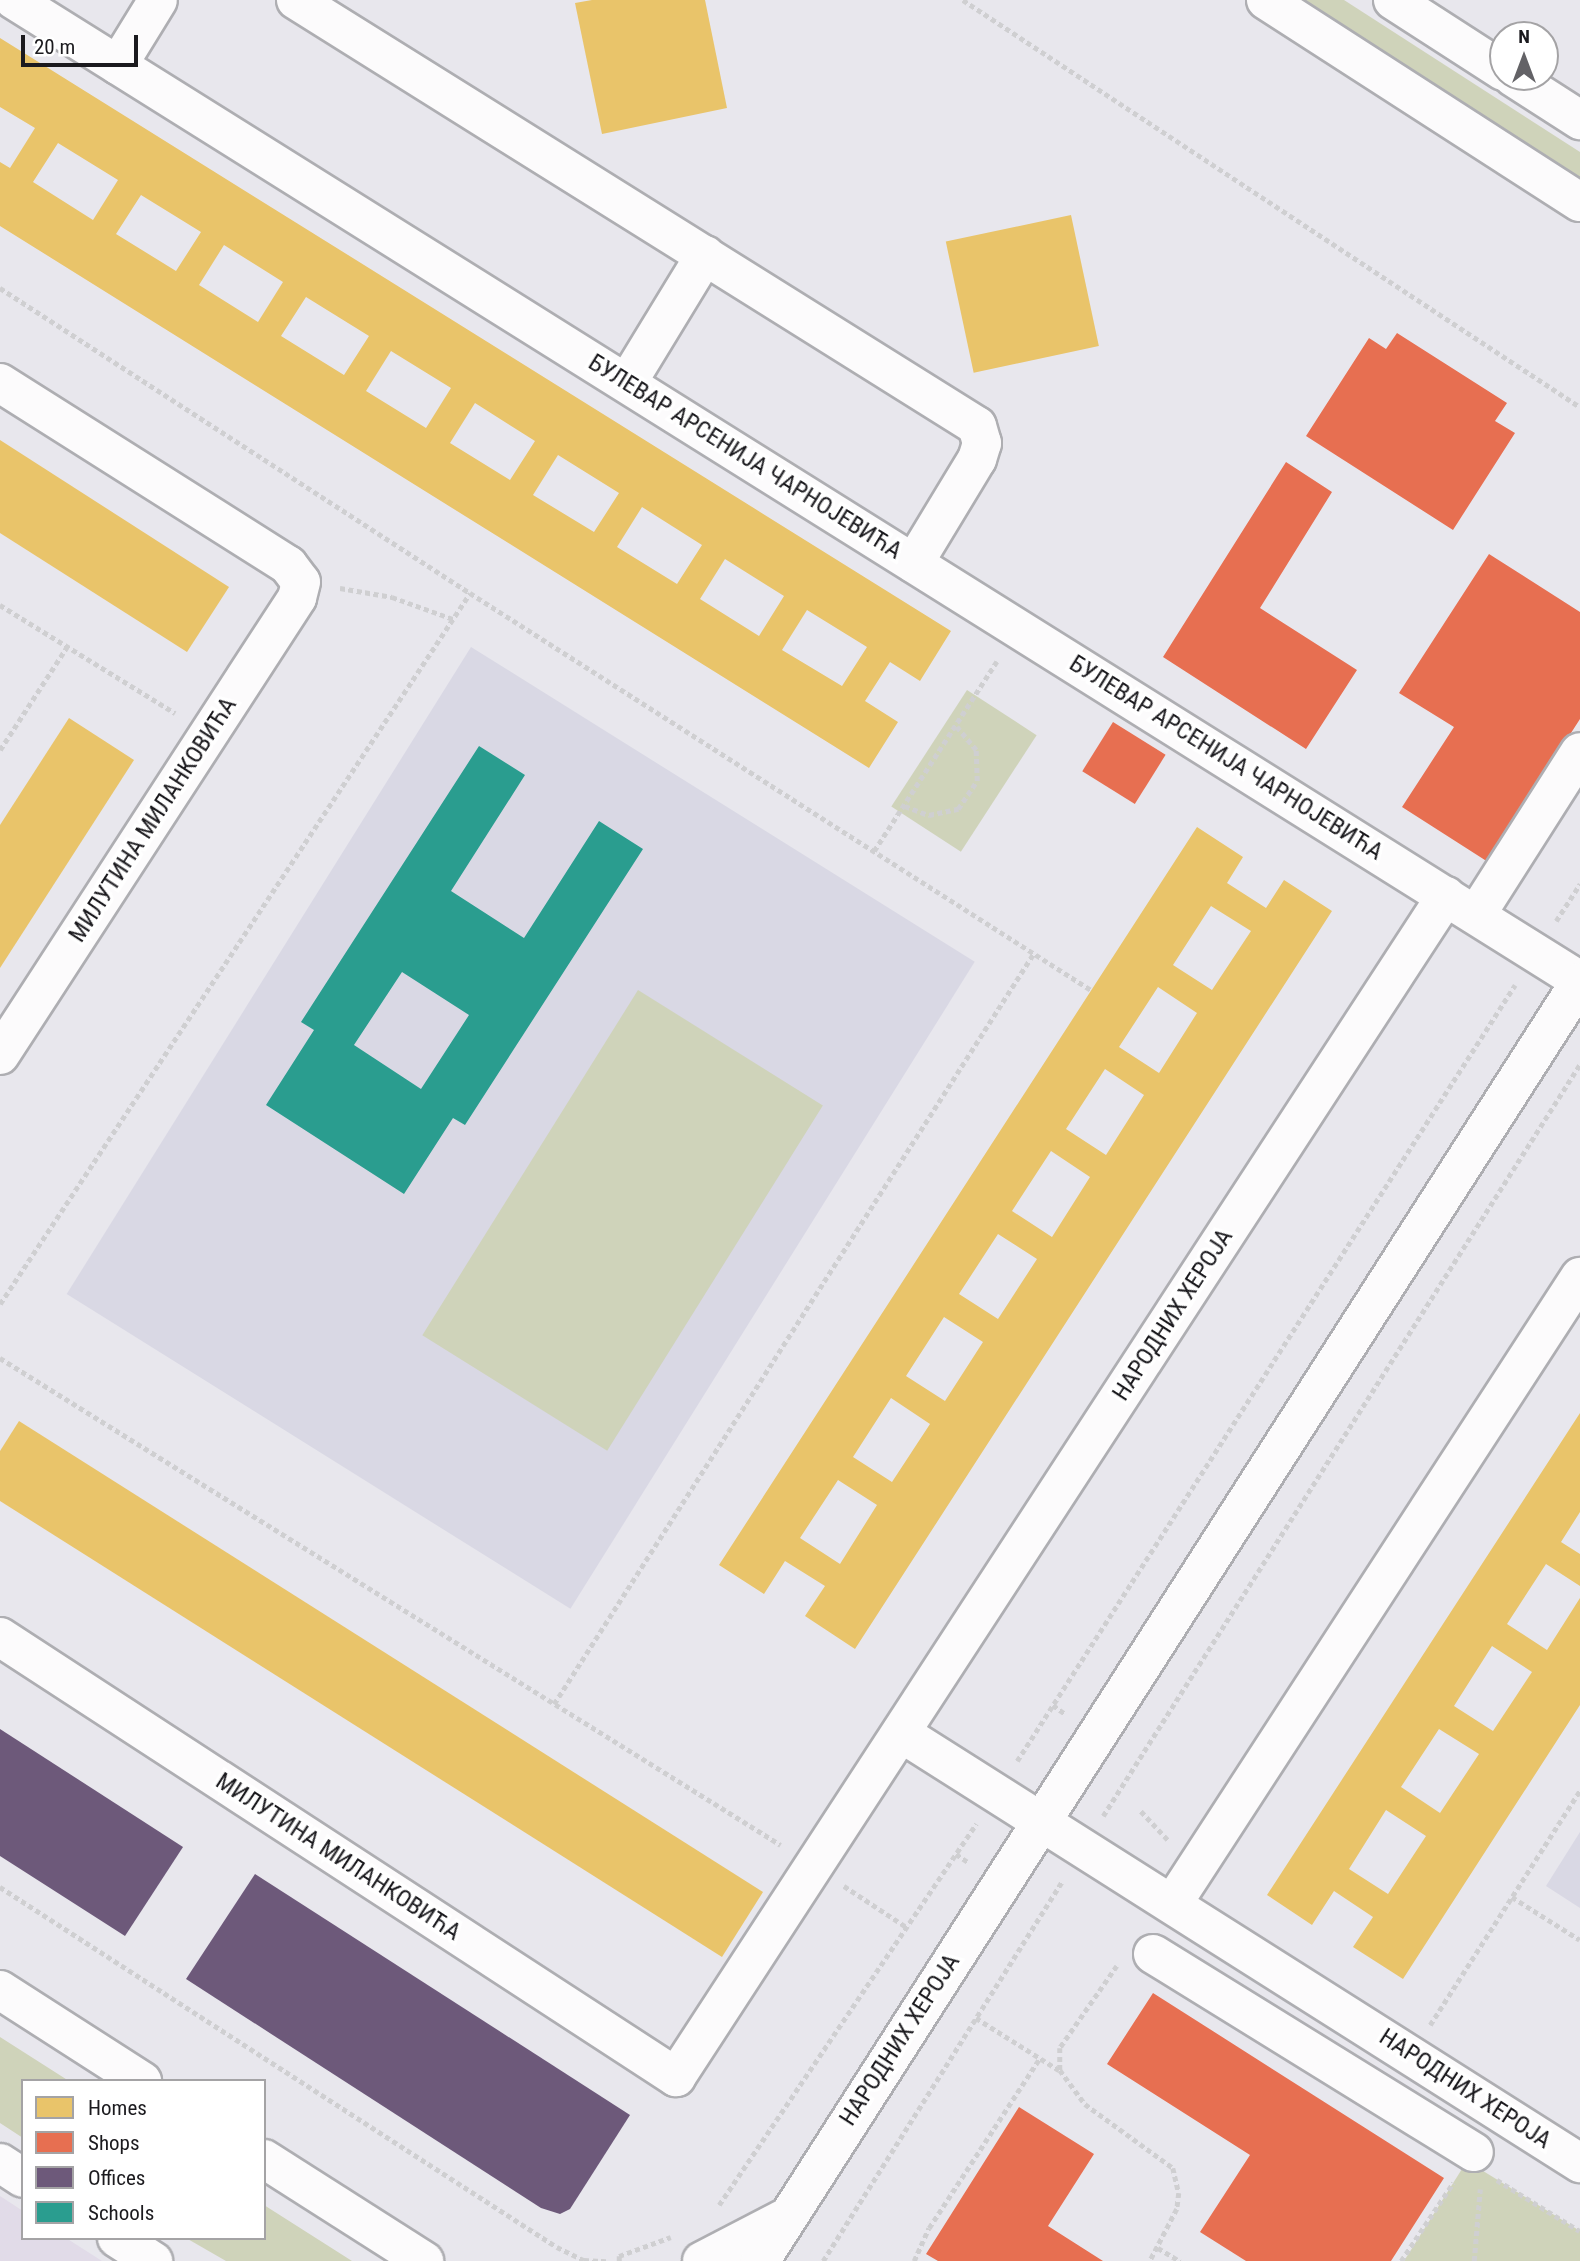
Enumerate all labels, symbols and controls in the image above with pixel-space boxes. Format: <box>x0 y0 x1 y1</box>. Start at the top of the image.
scale bar <box>24 21 142 65</box>
north arrow <box>1489 21 1559 91</box>
text: N <box>1518 25 1530 48</box>
text: 20 m <box>34 35 75 59</box>
street label: БУЛЕВАР АРСЕНИЈА ЧАРНОЈЕВИЋА <box>583 348 907 566</box>
street label: БУЛЕВАР АРСЕНИЈА ЧАРНОЈЕВИЋА <box>1064 649 1388 867</box>
street label: МИЛУТИНА МИЛАНКОВИЋА <box>63 692 243 948</box>
street label: НАРОДНИХ ХЕРОЈА <box>1107 1224 1239 1406</box>
street label: МИЛУТИНА МИЛАНКОВИЋА <box>210 1767 466 1947</box>
street label: НАРОДНИХ ХЕРОЈА <box>834 1949 966 2131</box>
street label: НАРОДНИХ ХЕРОЈА <box>1374 2023 1556 2155</box>
legend <box>21 2079 266 2240</box>
text: Homes <box>88 2096 147 2120</box>
text: Shops <box>88 2131 140 2155</box>
text: Offices <box>88 2166 145 2190</box>
text: Schools <box>88 2201 154 2225</box>

